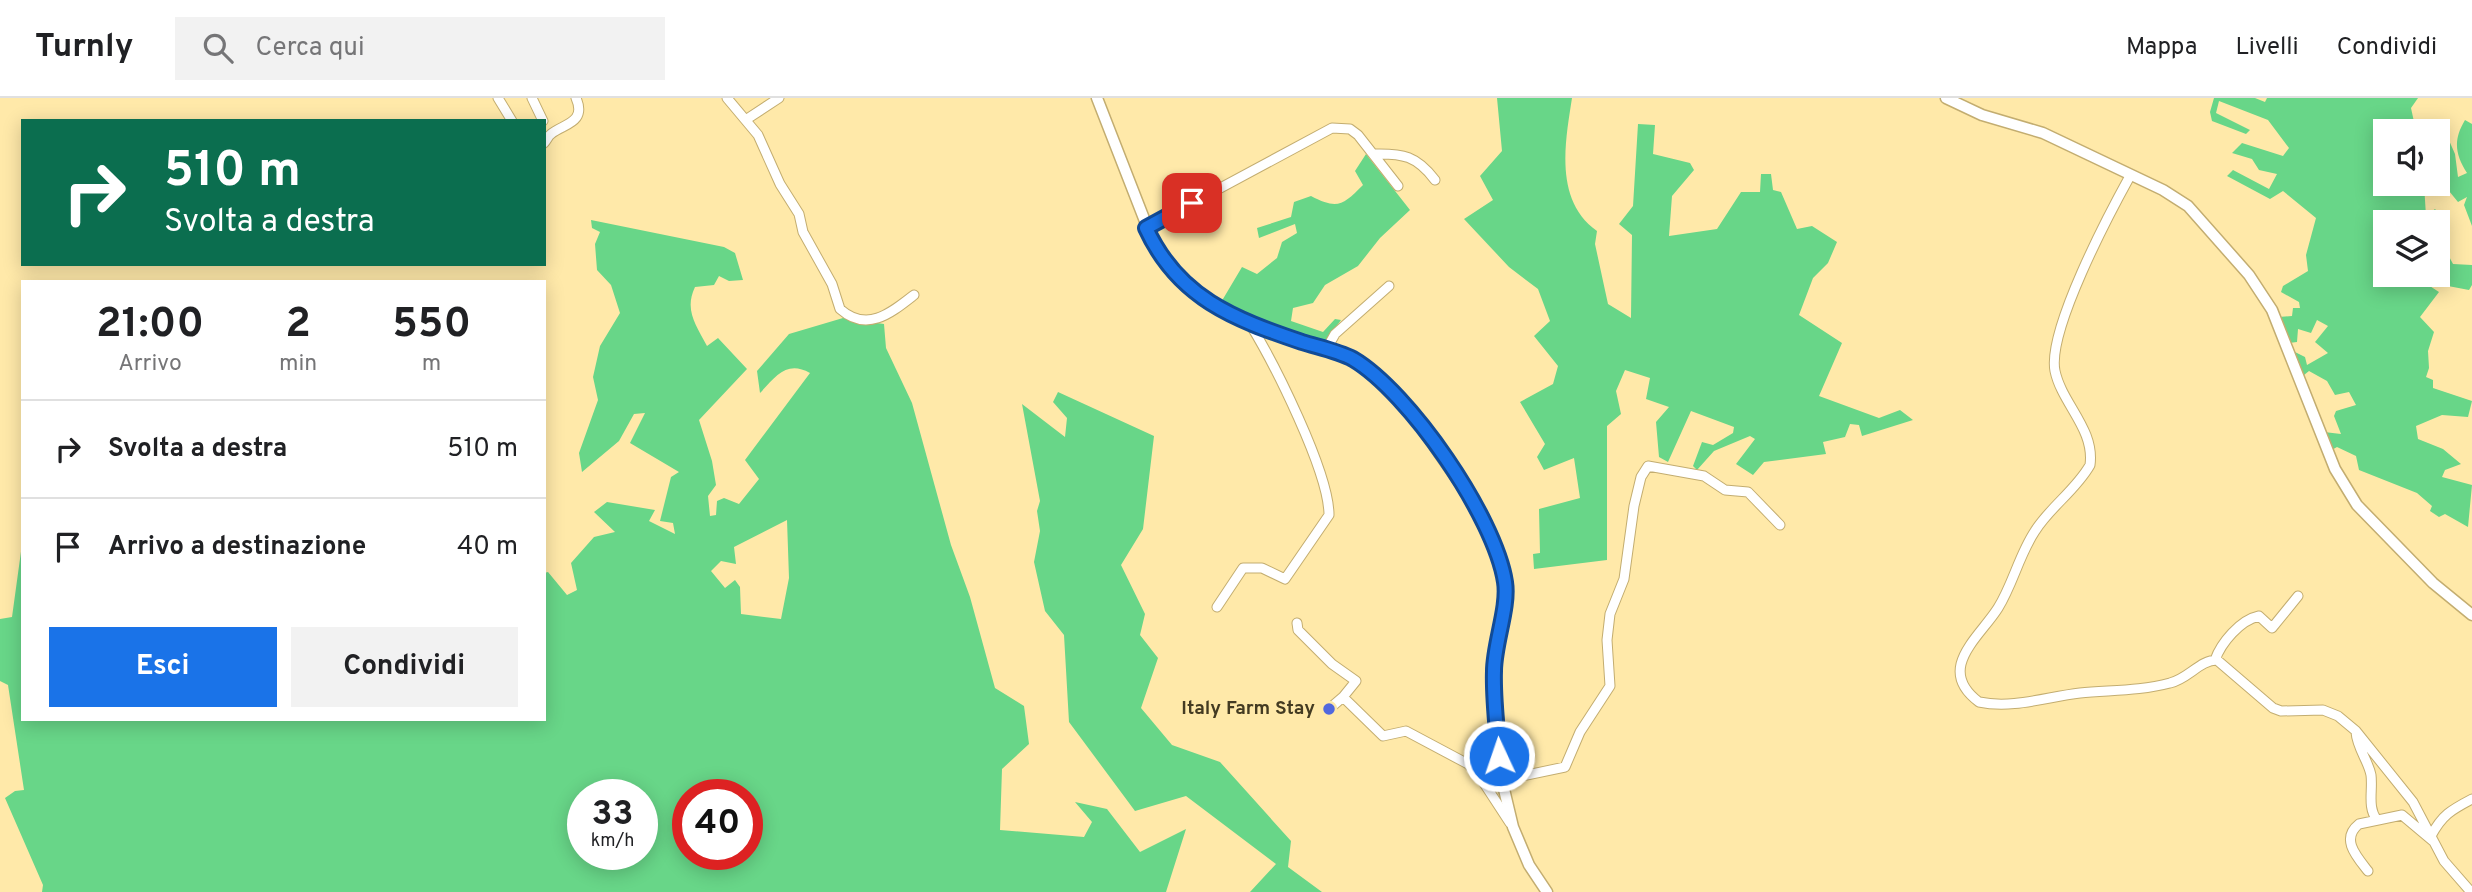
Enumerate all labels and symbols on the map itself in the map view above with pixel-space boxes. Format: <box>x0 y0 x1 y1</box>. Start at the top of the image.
pin <box>1162 173 1222 233</box>
place label: Italy Farm Stay <box>1181 697 1315 721</box>
marker: Italy Farm Stay <box>1321 701 1337 717</box>
position arrow <box>1462 719 1536 793</box>
speed limit sign: 40 <box>672 779 763 870</box>

